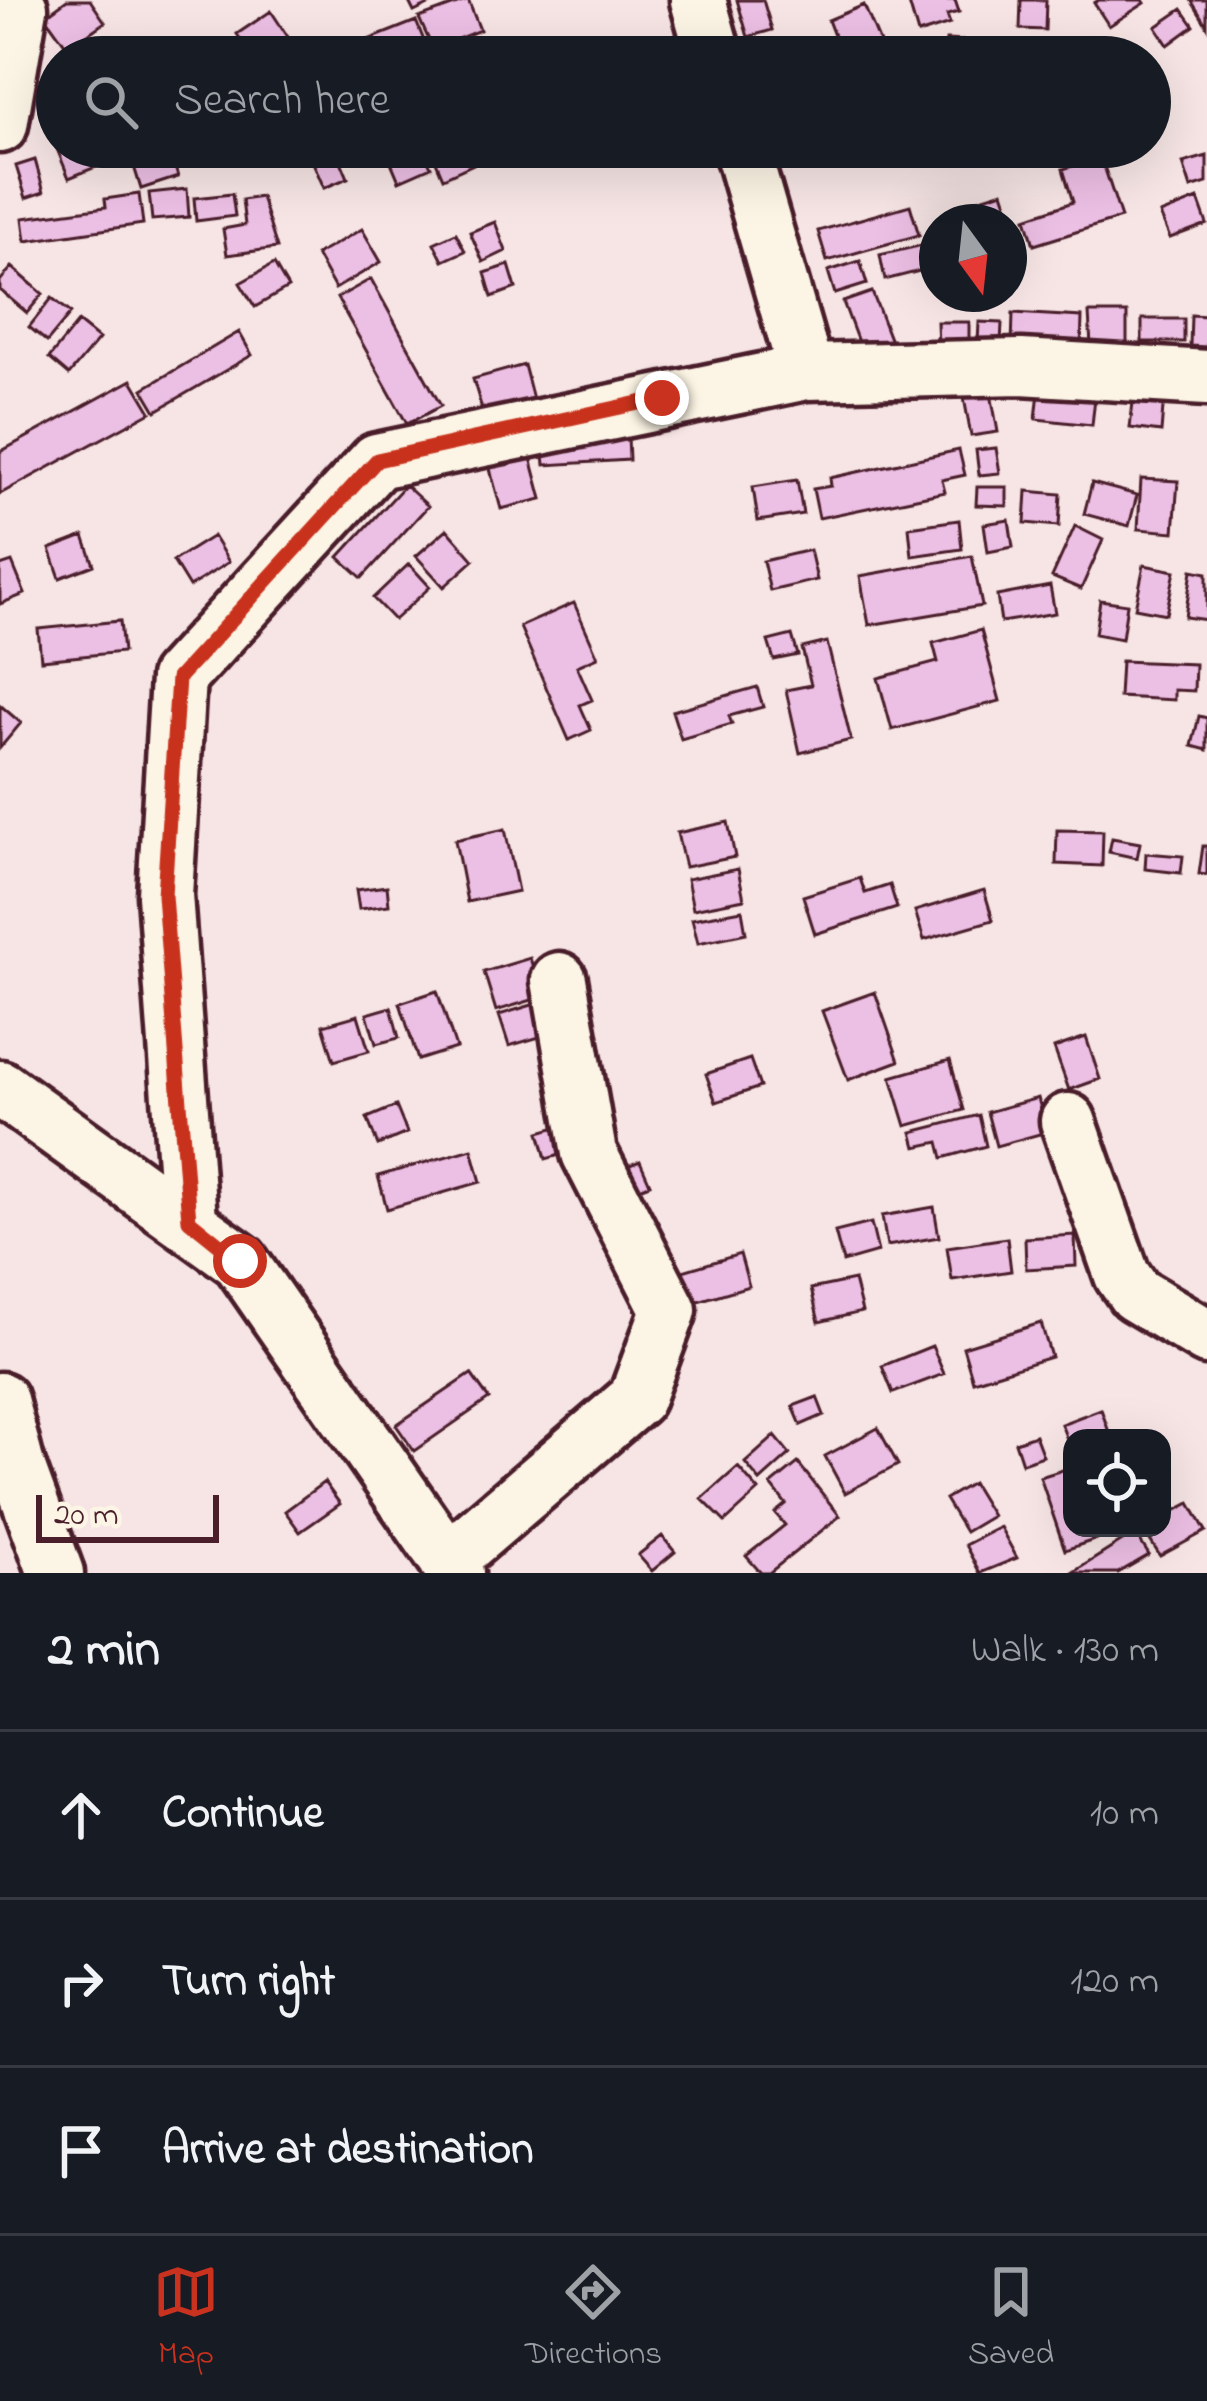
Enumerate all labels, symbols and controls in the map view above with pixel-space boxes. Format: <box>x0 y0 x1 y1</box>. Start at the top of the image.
search box <box>36 36 1171 168</box>
icon: search <box>78 69 144 135</box>
text: Search here <box>174 69 390 135</box>
north arrow <box>919 204 1027 312</box>
route end <box>635 371 689 425</box>
route start <box>213 1234 267 1288</box>
map controls <box>1063 1429 1171 1537</box>
button: locate <box>1063 1429 1171 1537</box>
scale bar <box>36 1489 219 1542</box>
text: 20 m <box>54 1492 119 1540</box>
text: 2 min <box>48 1614 160 1689</box>
text: Walk · 130 m <box>971 1623 1159 1680</box>
icon: ahead <box>48 1782 114 1848</box>
text: Continue <box>162 1782 323 1848</box>
text: 10 m <box>1090 1786 1159 1843</box>
icon: right <box>48 1950 114 2016</box>
text: Turn right <box>162 1950 335 2016</box>
text: 120 m <box>1070 1954 1159 2011</box>
icon: arrive <box>48 2118 114 2184</box>
text: Arrive at destination <box>162 2118 533 2184</box>
tab: Map <box>153 2259 219 2379</box>
tab: Directions <box>525 2259 662 2379</box>
tab: Saved <box>968 2259 1054 2379</box>

